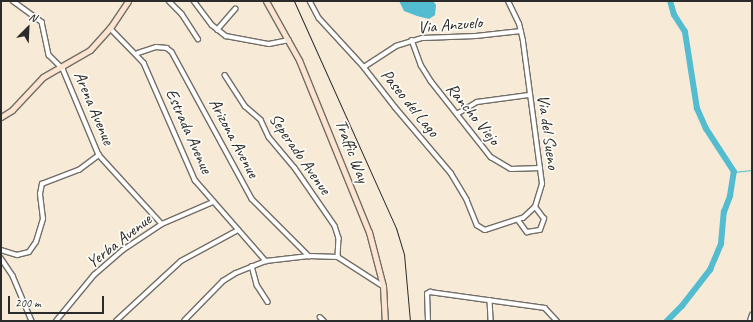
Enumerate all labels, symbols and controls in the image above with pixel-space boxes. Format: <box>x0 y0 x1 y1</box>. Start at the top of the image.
north arrow <box>8 8 48 48</box>
text: N <box>27 9 39 25</box>
street label: Via Anzuelo <box>417 12 483 38</box>
street label: Paseo del Lago <box>376 65 444 141</box>
street label: Arena Avenue <box>69 68 119 148</box>
street label: Rancho Viejo <box>442 79 504 149</box>
street label: Estrada Avenue <box>161 85 217 177</box>
street label: Via del Sueno <box>533 93 563 171</box>
street label: Arizona Avenue <box>205 95 263 181</box>
street label: Seperado Avenue <box>265 110 335 198</box>
street label: Traffic Way <box>331 116 373 186</box>
street label: Yerba Avenue <box>83 209 155 273</box>
scale bar <box>10 288 106 314</box>
text: 200 m <box>15 295 41 311</box>

